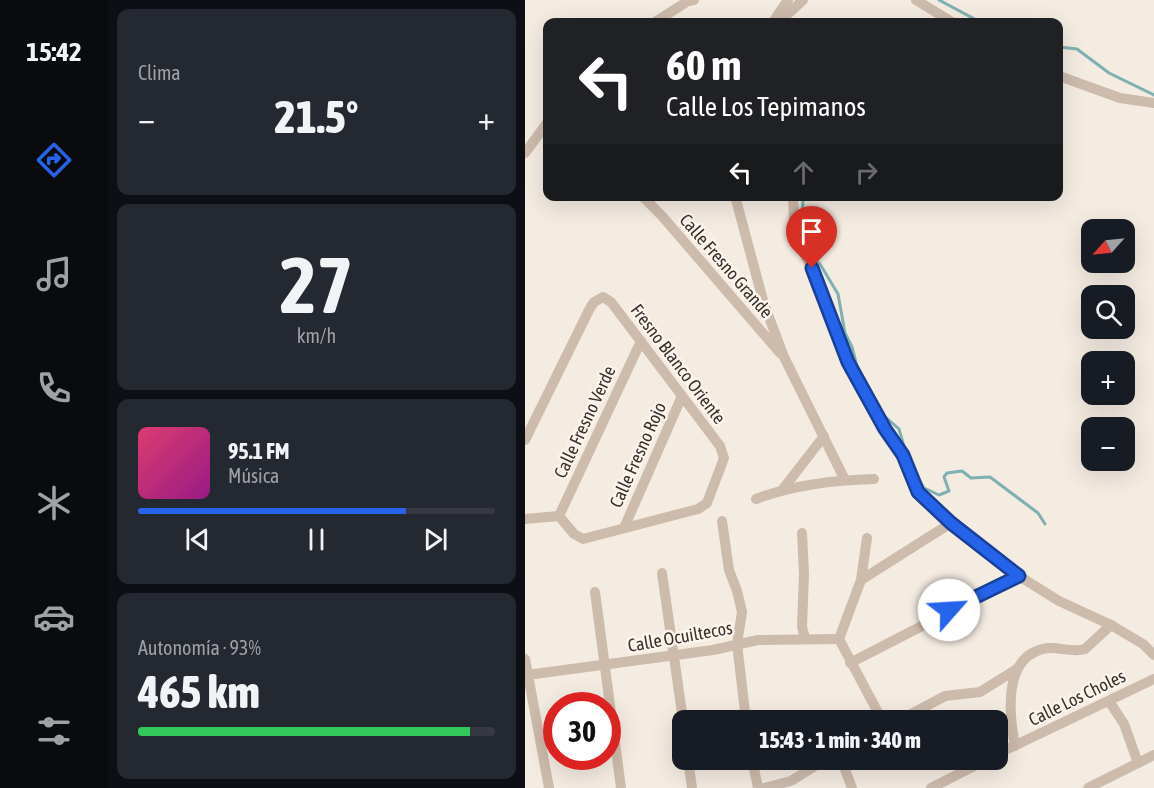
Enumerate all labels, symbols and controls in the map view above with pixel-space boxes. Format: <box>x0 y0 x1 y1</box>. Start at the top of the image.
text: 15:42 <box>26 36 82 67</box>
text: 60 m <box>666 41 741 89</box>
icon: left <box>567 42 645 120</box>
text: Clima <box>138 61 181 84</box>
text: 21.5° <box>275 91 358 143</box>
text: Calle Los Tepimanos <box>666 91 866 122</box>
text: − <box>138 99 155 137</box>
text: + <box>478 99 495 137</box>
icon: directions <box>33 139 75 181</box>
icon: left <box>724 156 757 189</box>
icon: ahead <box>787 156 820 189</box>
icon: right <box>850 156 883 189</box>
pin <box>786 206 837 268</box>
street label: Calle Fresno Grande <box>675 209 777 322</box>
icon: arrive <box>795 215 828 248</box>
north arrow <box>1081 219 1135 273</box>
map controls <box>1081 219 1135 471</box>
text: 27 <box>280 240 353 330</box>
icon: music <box>33 253 75 295</box>
button: search <box>1081 285 1135 339</box>
street label: Fresno Blanco Oriente <box>627 300 730 428</box>
text: km/h <box>297 324 336 347</box>
button: + <box>1081 351 1135 405</box>
street label: Calle Fresno Verde <box>549 362 620 481</box>
icon: phone <box>33 367 75 409</box>
street label: Calle Fresno Rojo <box>605 399 670 511</box>
button: − <box>1081 417 1135 471</box>
text: 95.1 FM <box>228 438 290 464</box>
text: Música <box>228 464 279 487</box>
icon: climate <box>33 482 75 524</box>
icon: previous <box>181 523 214 556</box>
icon: pause <box>300 523 333 556</box>
icon: next <box>419 523 452 556</box>
position arrow <box>917 578 981 642</box>
icon: car <box>33 596 75 638</box>
street label: Calle Ocuiltecos <box>626 617 734 656</box>
text: Autonomía · 93% <box>138 636 261 659</box>
street label: Calle Los Choles <box>1025 665 1129 730</box>
text: 465 km <box>138 666 260 718</box>
speed limit sign: 30 <box>543 692 621 770</box>
icon: filters <box>33 710 75 752</box>
text: 15:43 · 1 min · 340 m <box>759 727 921 753</box>

